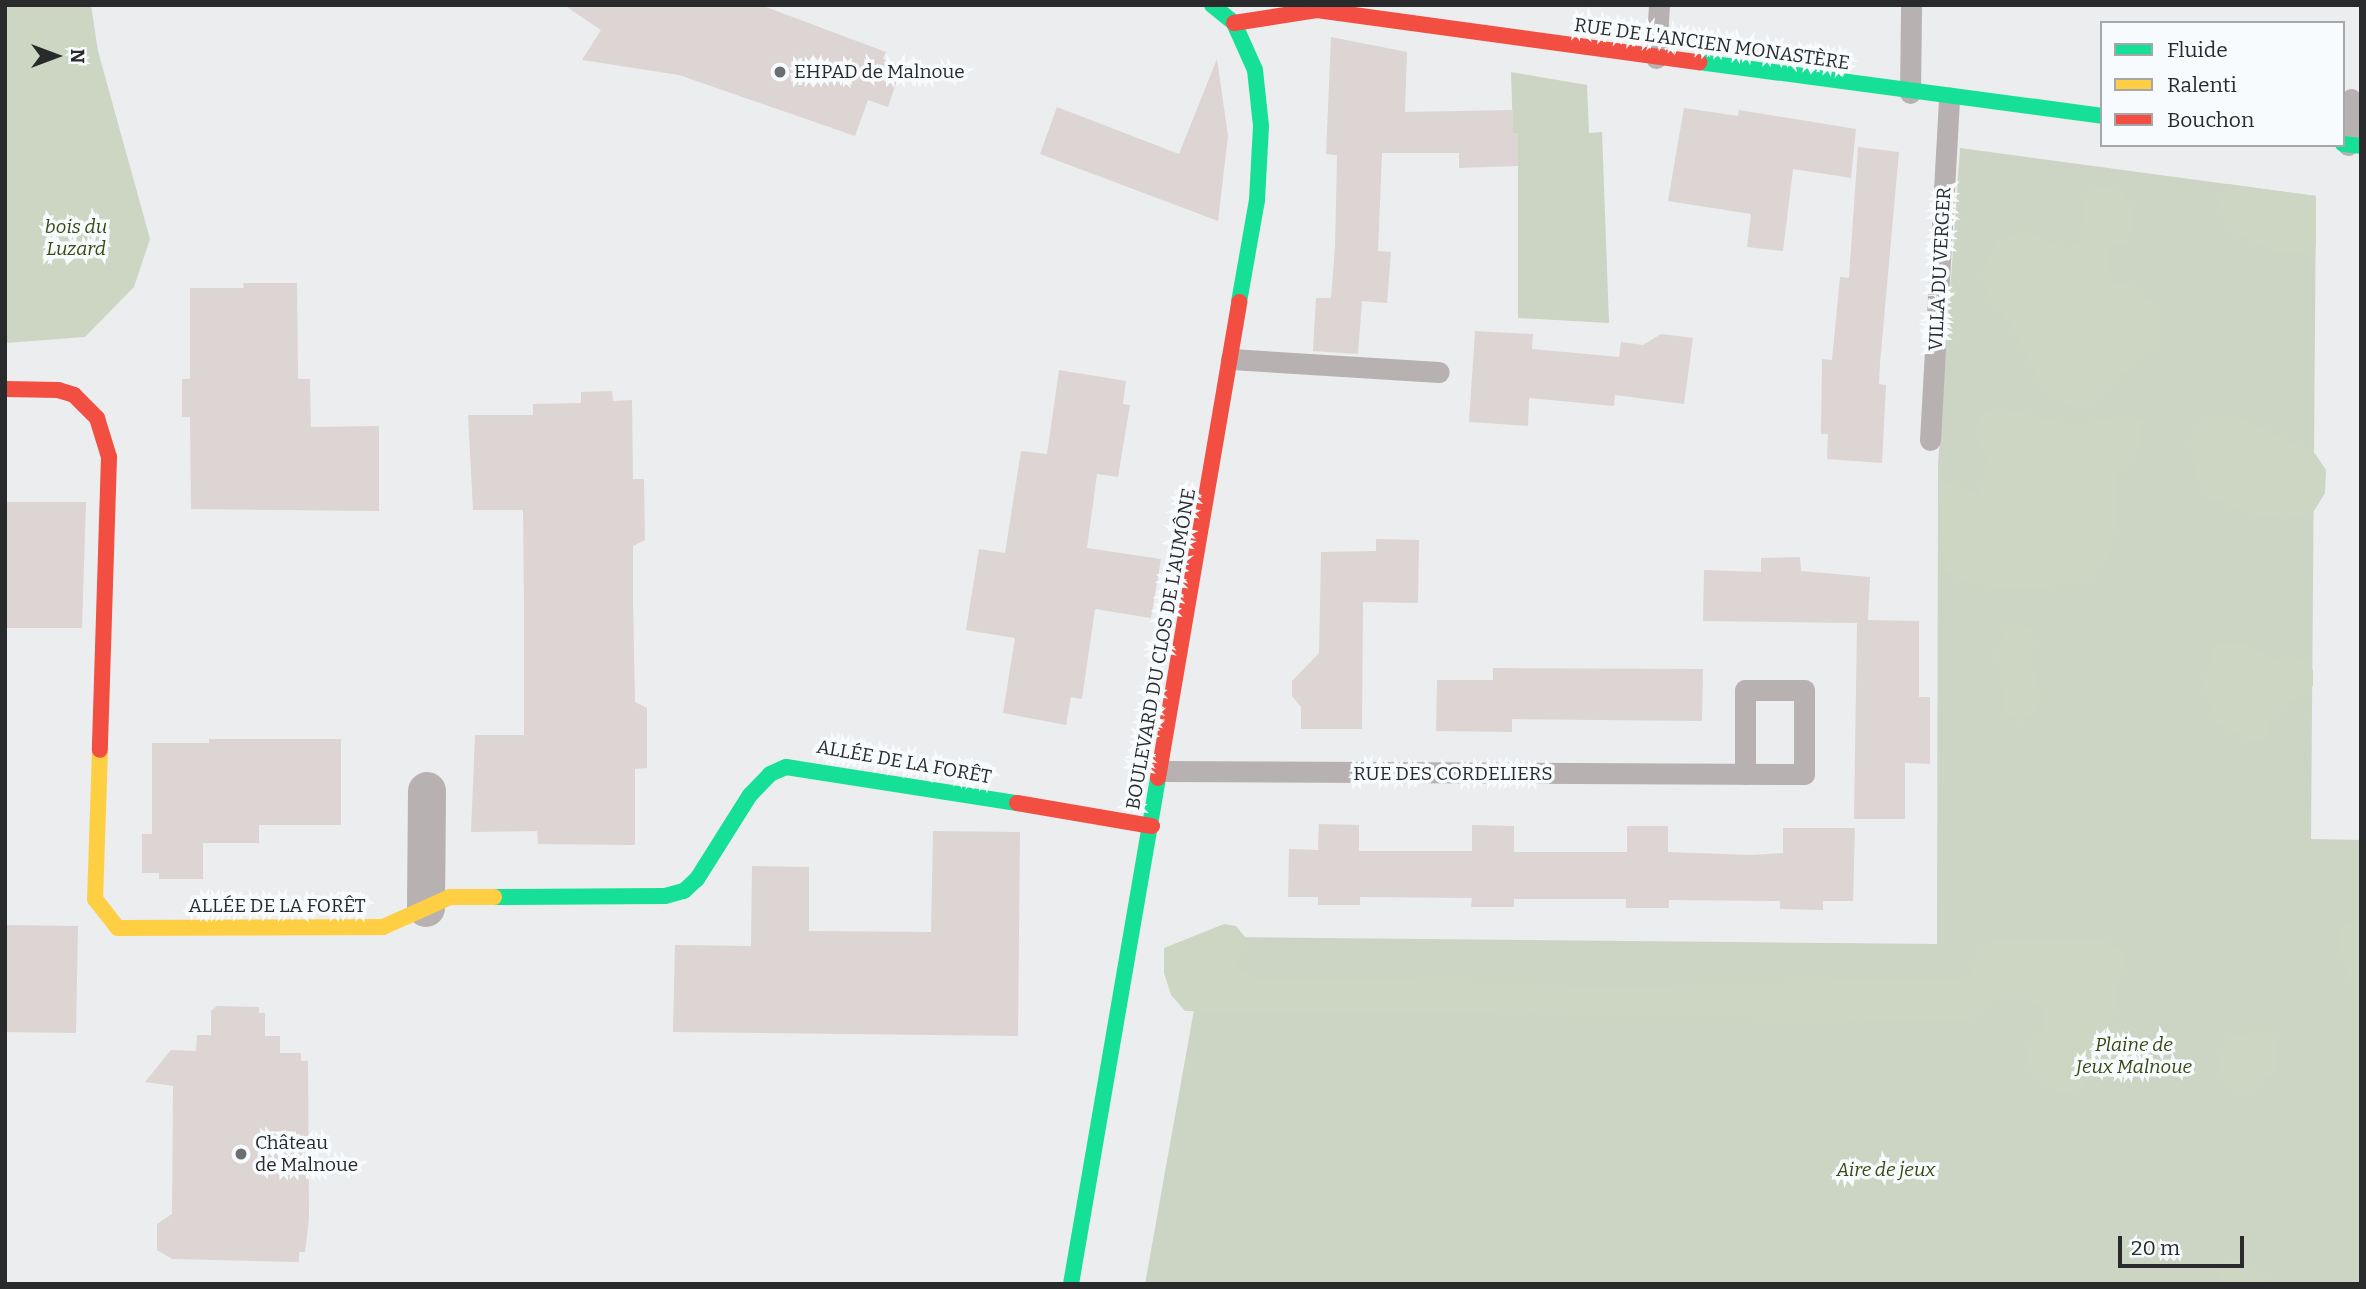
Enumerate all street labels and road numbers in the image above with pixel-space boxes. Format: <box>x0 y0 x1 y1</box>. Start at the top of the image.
street label: RUE DE L'ANCIEN MONASTÈRE <box>1573 13 1851 75</box>
street label: VILLA DU VERGER <box>1924 186 1956 352</box>
street label: BOULEVARD DU CLOS DE L'AUMÔNE <box>1121 487 1201 811</box>
street label: ALLÉE DE LA FORÊT <box>815 735 993 789</box>
street label: RUE DES CORDELIERS <box>1353 763 1553 785</box>
street label: ALLÉE DE LA FORÊT <box>188 895 366 917</box>

